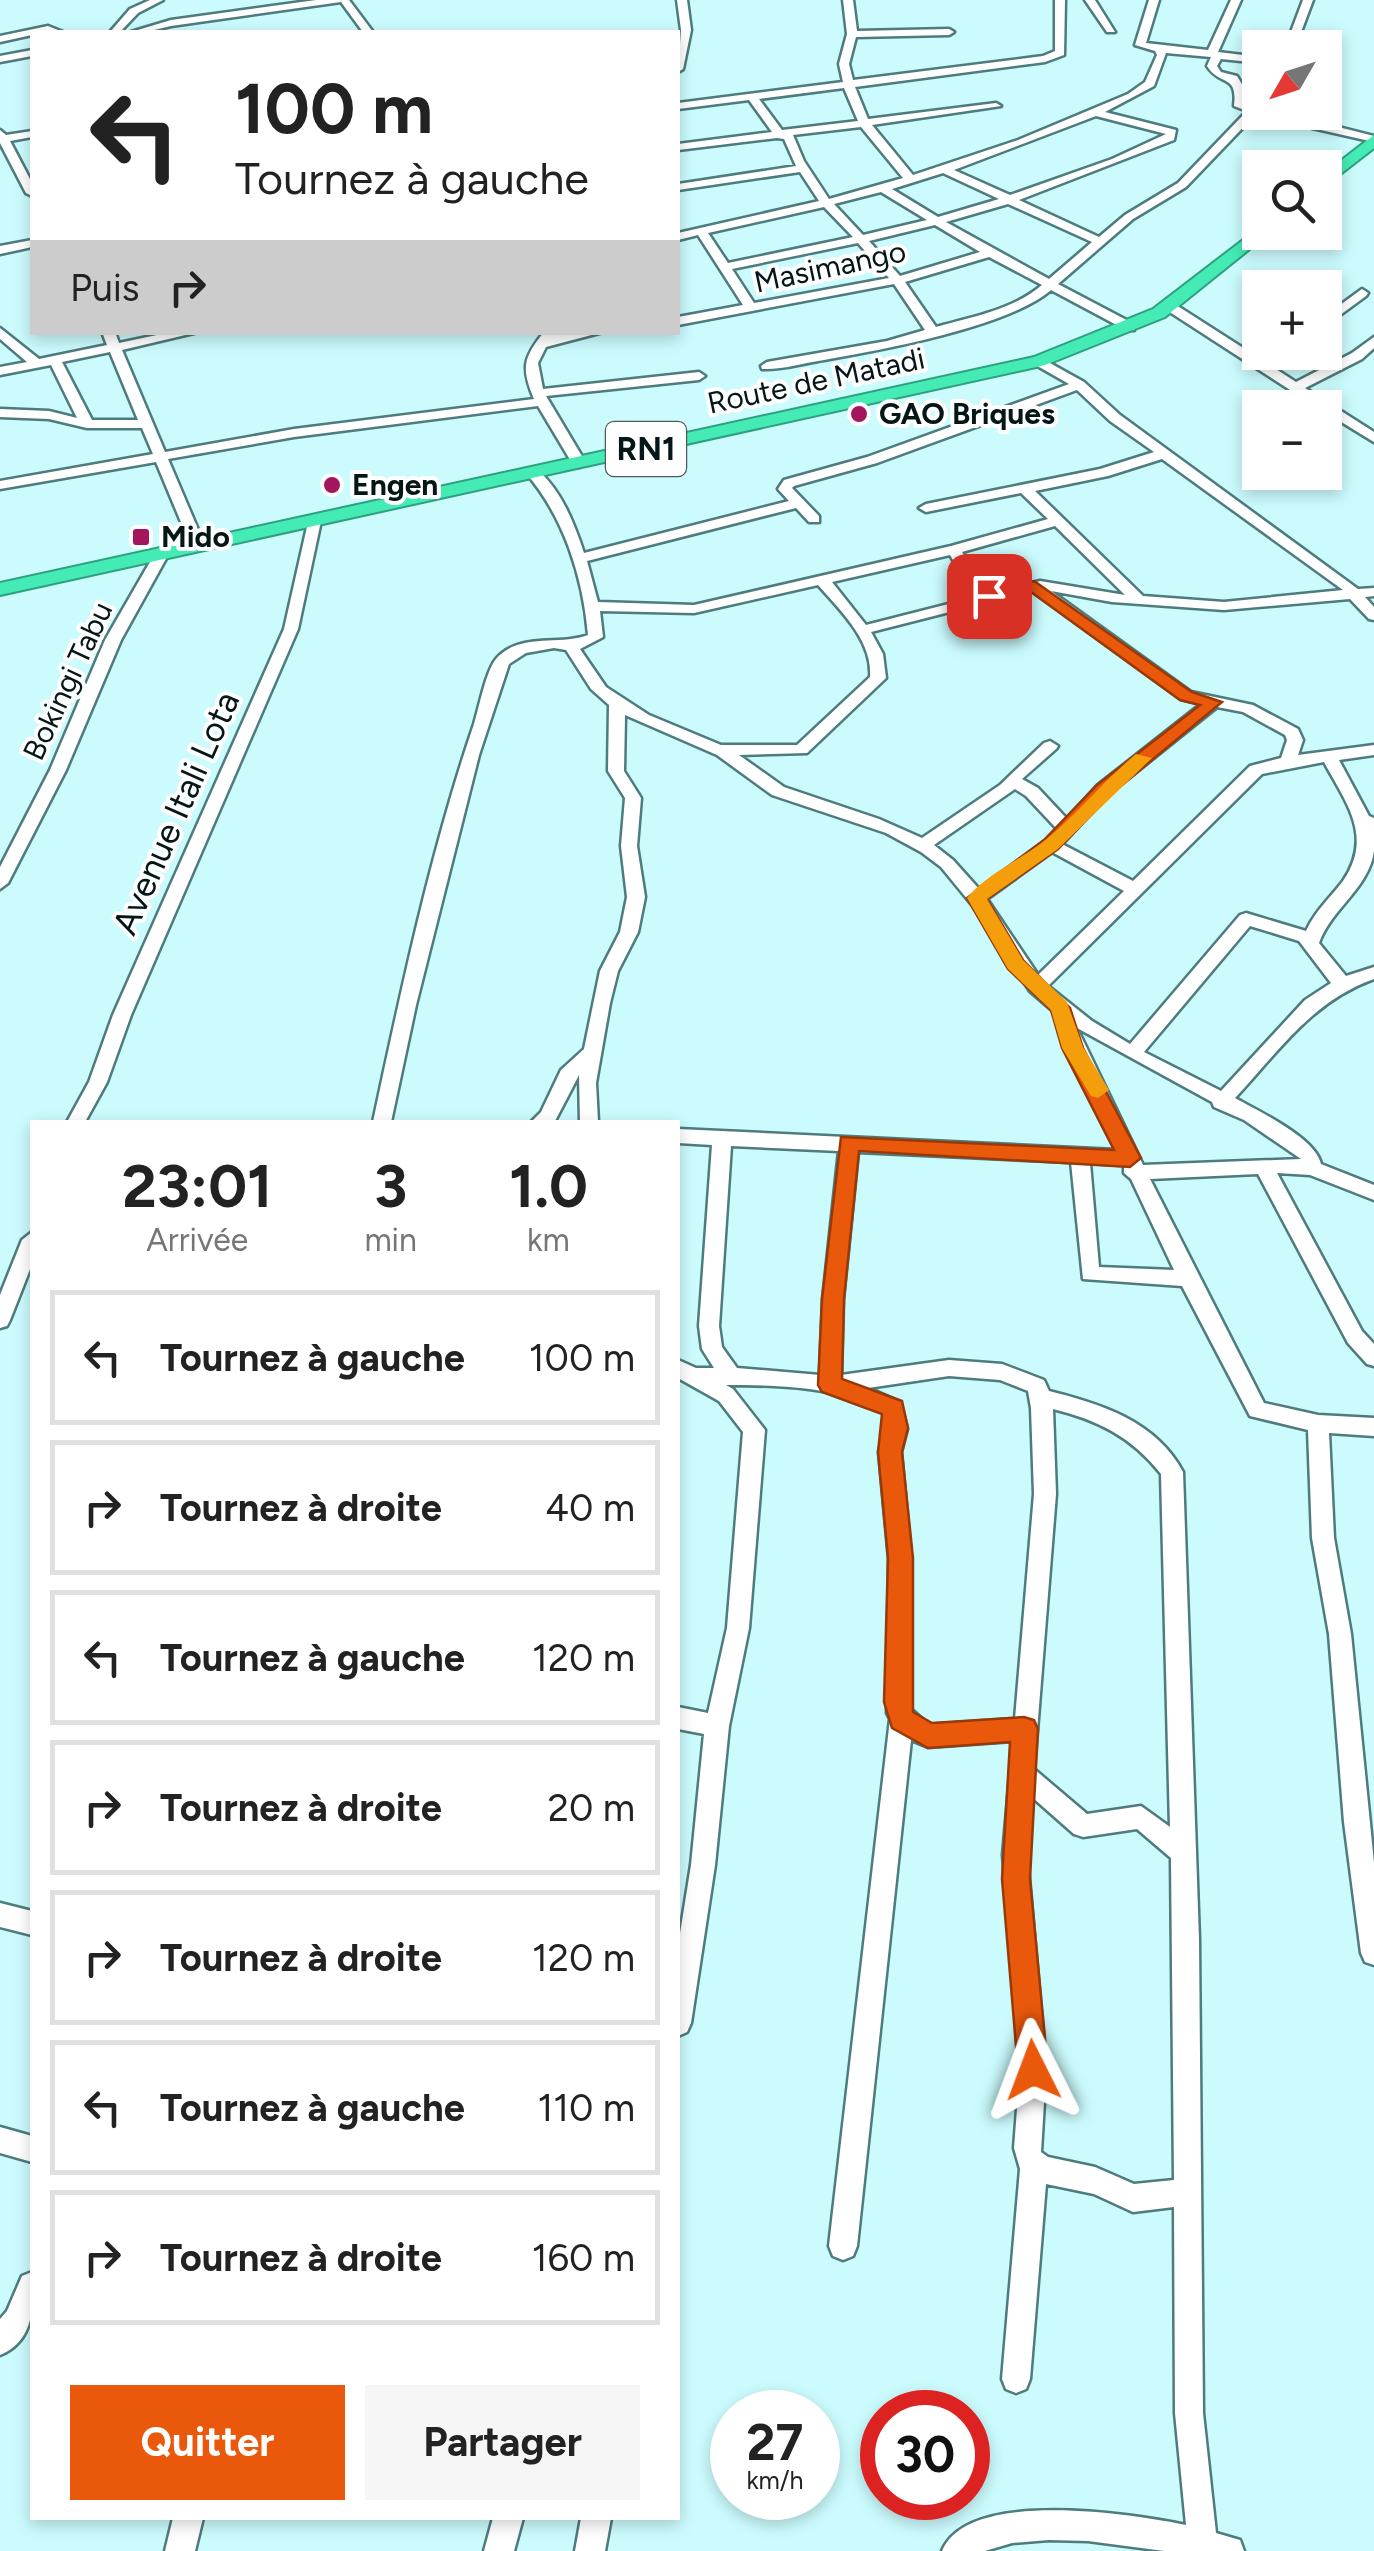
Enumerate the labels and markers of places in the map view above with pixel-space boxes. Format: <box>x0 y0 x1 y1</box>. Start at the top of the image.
place label: GAO Briques <box>879 395 1055 432</box>
marker: GAO Briques <box>848 403 870 425</box>
place label: Engen <box>352 466 438 503</box>
marker: Engen <box>321 474 343 496</box>
place label: Mido <box>161 518 230 555</box>
marker: Mido <box>130 526 152 548</box>
pin <box>947 554 1032 639</box>

